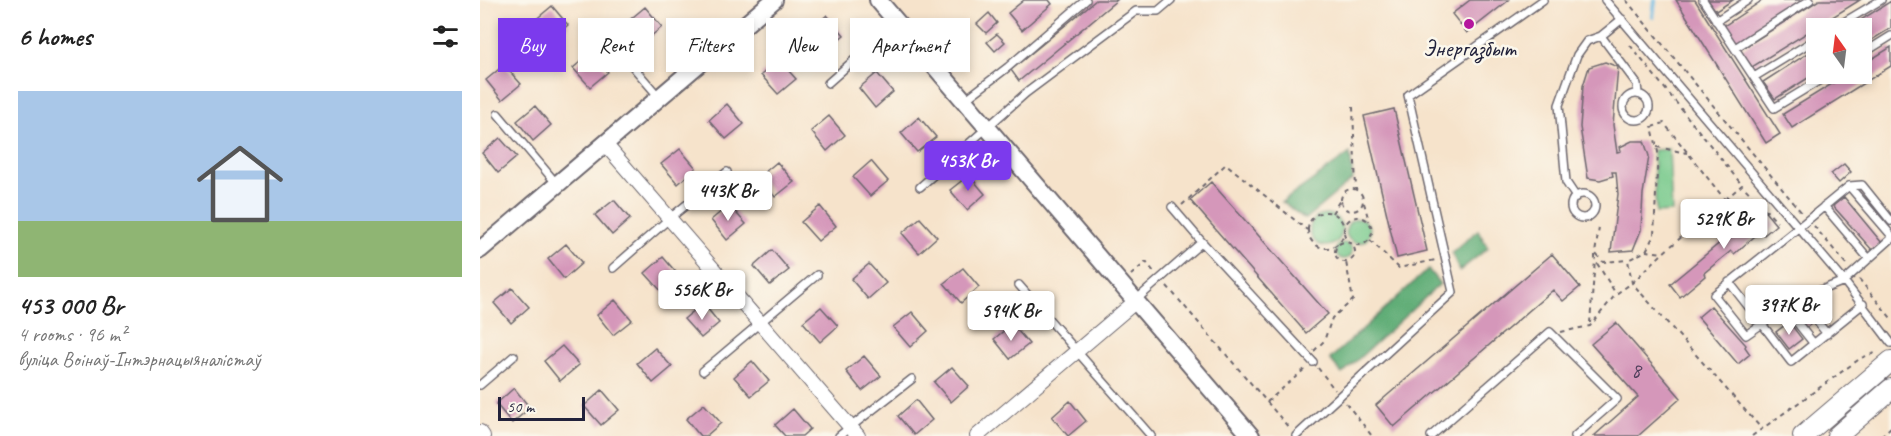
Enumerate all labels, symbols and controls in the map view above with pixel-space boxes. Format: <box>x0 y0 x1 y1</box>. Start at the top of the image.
marker: Энергазбыт <box>1462 17 1476 31</box>
chip: Buy <box>498 18 566 72</box>
chip: Rent <box>578 18 654 72</box>
chip: Filters <box>666 18 754 72</box>
chip: New <box>766 18 838 72</box>
chip: Apartment <box>850 18 970 72</box>
north arrow <box>1806 18 1872 84</box>
map controls <box>1806 18 1872 84</box>
text: 6 homes <box>18 20 92 53</box>
icon: filters <box>429 20 462 53</box>
place label: Энергазбыт <box>1423 33 1517 64</box>
icon: home <box>186 130 294 238</box>
pin: 453K Br <box>913 141 1023 192</box>
text: 453K Br <box>938 148 998 173</box>
pin: 443K Br <box>673 171 783 222</box>
text: 443K Br <box>698 178 758 203</box>
pin: 529K Br <box>1669 199 1779 250</box>
text: 529K Br <box>1694 206 1754 231</box>
pin: 556K Br <box>647 270 757 321</box>
text: 556K Br <box>672 277 732 302</box>
pin: 397K Br <box>1734 285 1844 336</box>
text: 453 000 Br <box>18 289 123 322</box>
pin: 594K Br <box>956 291 1066 342</box>
text: 397K Br <box>1759 292 1819 317</box>
text: 594K Br <box>981 298 1041 323</box>
text: 4 rooms · 96 m² <box>18 322 126 347</box>
text: вуліца Воінаў-Інтэрнацыяналістаў <box>18 347 260 372</box>
house number: 8 <box>1631 357 1643 383</box>
scale bar <box>498 394 585 422</box>
text: 50 m <box>507 397 534 417</box>

